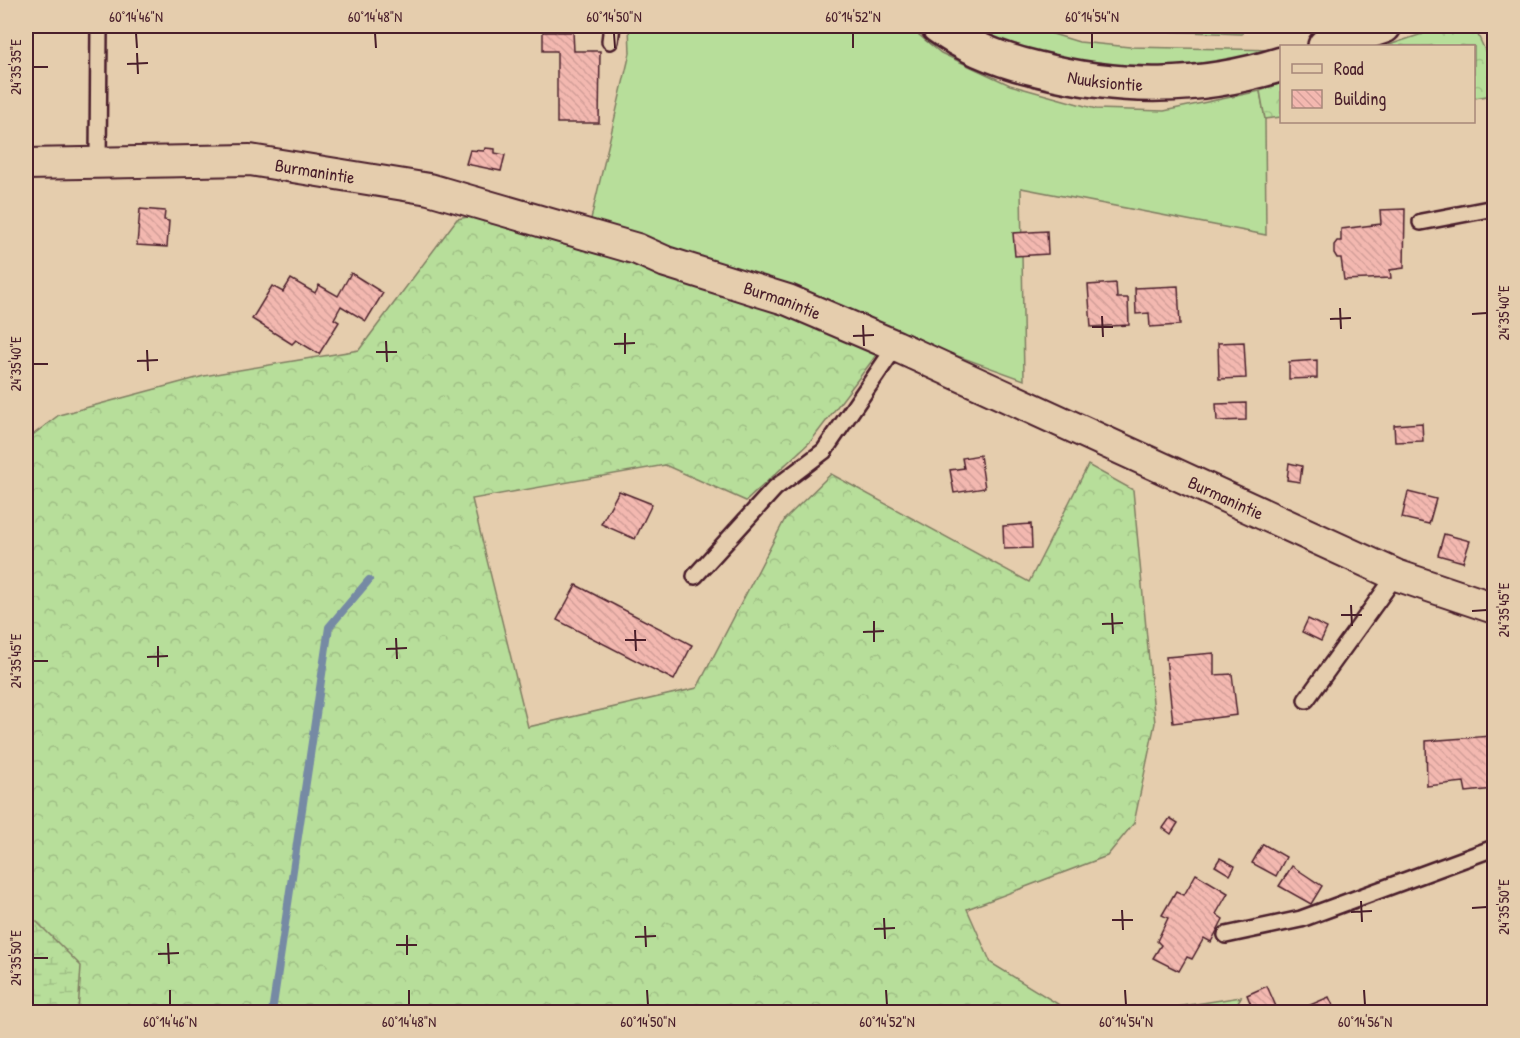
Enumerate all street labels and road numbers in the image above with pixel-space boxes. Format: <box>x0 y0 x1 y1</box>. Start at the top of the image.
street label: Nuuksiontie <box>1066 63 1143 97</box>
street label: Burmanintie <box>273 152 357 189</box>
street label: Burmanintie <box>741 275 825 325</box>
street label: Burmanintie <box>1184 469 1268 525</box>

